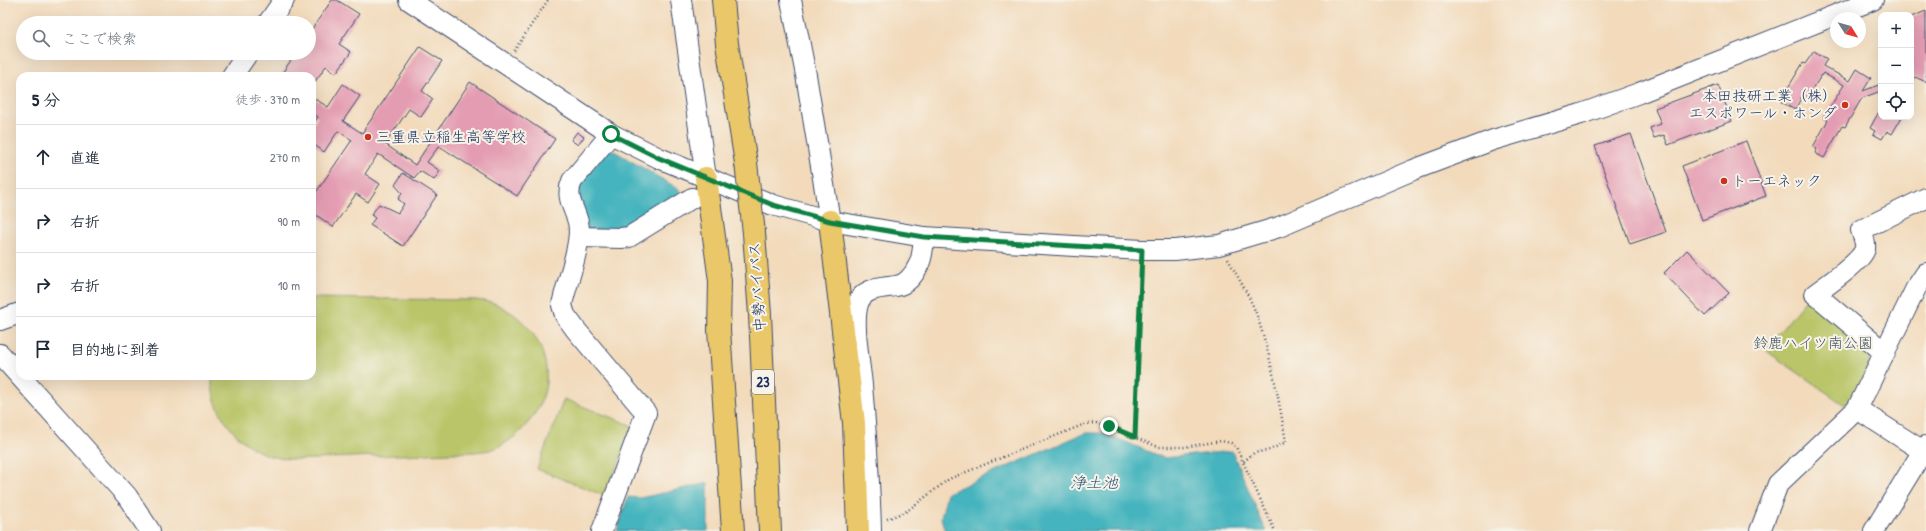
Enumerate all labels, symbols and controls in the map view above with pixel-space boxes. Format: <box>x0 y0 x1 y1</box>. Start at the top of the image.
north arrow <box>1830 12 1866 48</box>
map controls <box>1878 12 1914 120</box>
button: + <box>1878 12 1914 48</box>
search box <box>16 16 316 60</box>
icon: search <box>30 27 52 49</box>
text: ここで検索 <box>62 28 137 49</box>
button: − <box>1878 48 1914 84</box>
button: locate <box>1878 84 1914 120</box>
place label: 本田技研工業（株） エスポワール・ホンダ <box>1688 85 1837 123</box>
text: 5 分 <box>32 88 60 111</box>
text: 徒歩 · 370 m <box>236 90 300 108</box>
marker: 本田技研工業（株） エスポワール・ホンダ <box>1840 100 1850 110</box>
route start <box>602 125 620 143</box>
place label: 三重県立稲生高等学校 <box>376 126 526 147</box>
marker: 三重県立稲生高等学校 <box>363 132 373 142</box>
icon: ahead <box>32 146 54 168</box>
text: 直進 <box>70 147 100 168</box>
text: 270 m <box>270 148 300 166</box>
place label: トーエネック <box>1732 170 1821 191</box>
marker: トーエネック <box>1719 176 1729 186</box>
icon: right <box>32 210 54 232</box>
text: 右折 <box>70 211 100 232</box>
text: 90 m <box>278 212 300 230</box>
street label: 中勢バイパス <box>743 242 770 333</box>
icon: right <box>32 274 54 296</box>
text: 右折 <box>70 275 100 296</box>
text: 10 m <box>278 276 300 294</box>
park label: 鈴鹿ハイツ南公園 <box>1753 332 1873 353</box>
icon: arrive <box>32 338 54 360</box>
text: 目的地に到着 <box>70 339 160 360</box>
road number: 23 <box>752 370 774 394</box>
route end <box>1100 417 1118 435</box>
water label: 浄土池 <box>1070 471 1119 493</box>

